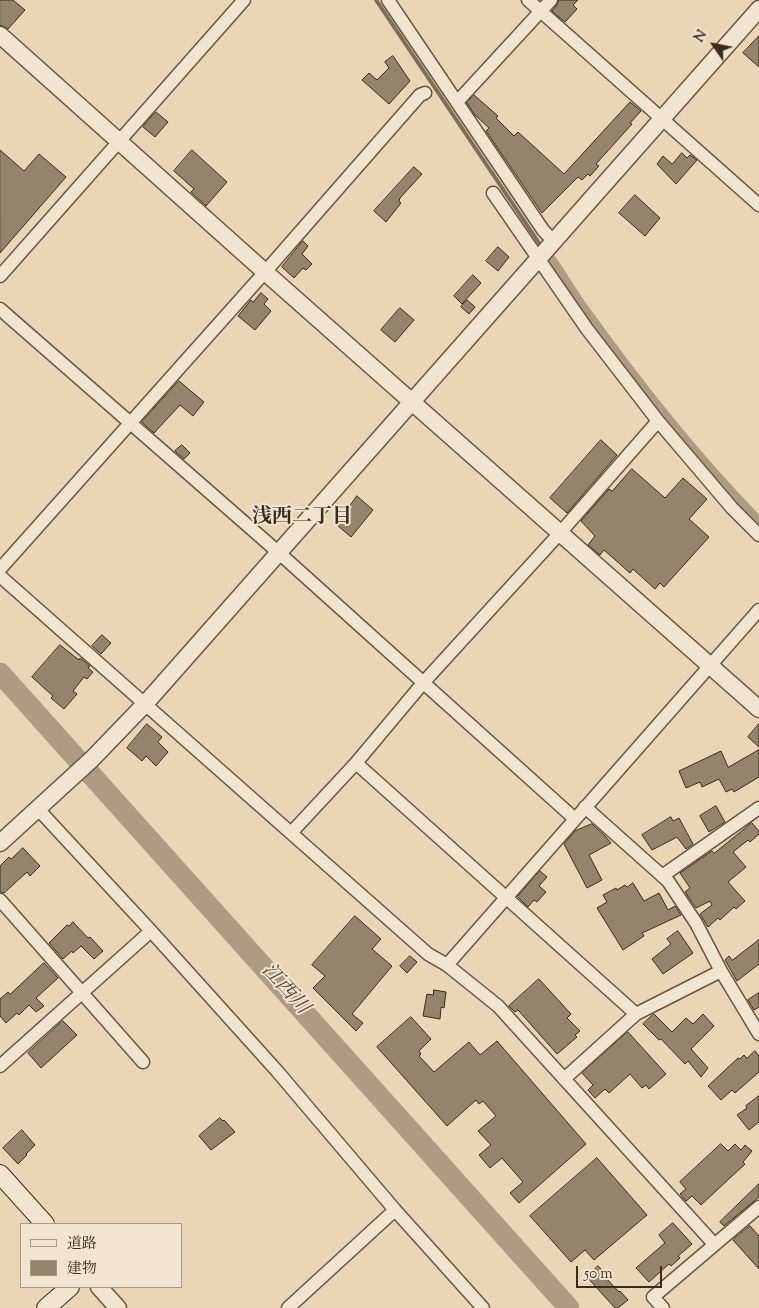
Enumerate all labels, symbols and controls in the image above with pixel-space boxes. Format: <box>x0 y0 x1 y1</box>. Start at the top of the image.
north arrow <box>689 20 739 70</box>
text: N <box>690 27 713 47</box>
district label: 浅西二丁目 <box>252 507 352 531</box>
water label: 江西川 <box>255 960 313 1020</box>
legend <box>20 1223 182 1288</box>
text: 道路 <box>67 1234 97 1255</box>
scale bar <box>579 1256 665 1288</box>
text: 建物 <box>67 1259 97 1280</box>
text: 50 m <box>584 1264 613 1285</box>

